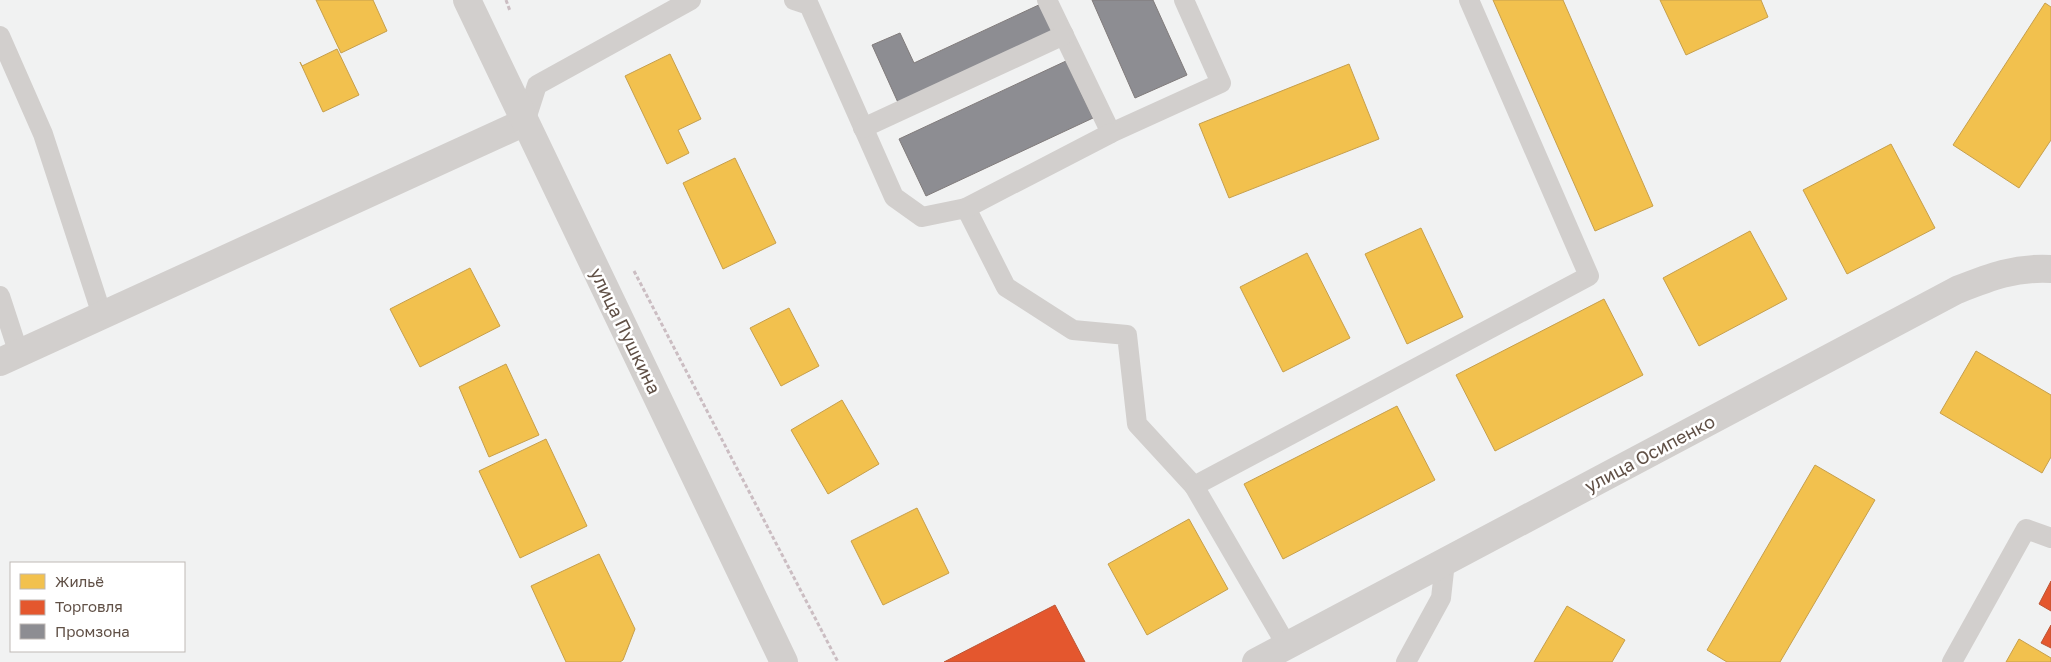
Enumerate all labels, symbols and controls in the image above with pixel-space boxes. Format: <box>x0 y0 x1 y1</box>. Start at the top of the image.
street label: улица Пушкина <box>586 264 666 397</box>
street label: улица Осипенко <box>1581 410 1718 497</box>
legend <box>10 562 185 652</box>
text: Жильё <box>55 572 104 590</box>
text: Торговля <box>55 597 123 615</box>
text: Промзона <box>55 622 130 640</box>

